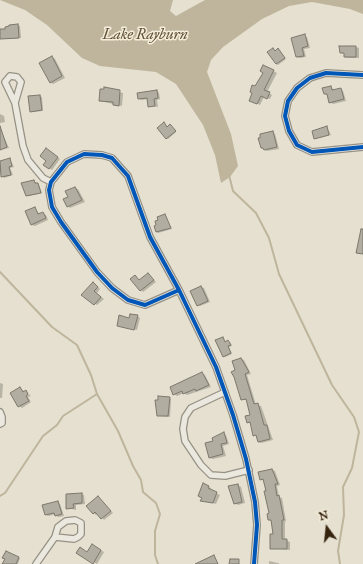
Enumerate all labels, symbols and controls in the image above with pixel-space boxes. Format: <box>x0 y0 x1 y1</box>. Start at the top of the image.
water label: Lake Rayburn <box>102 26 188 44</box>
north arrow <box>307 508 347 548</box>
text: N <box>318 508 330 523</box>

